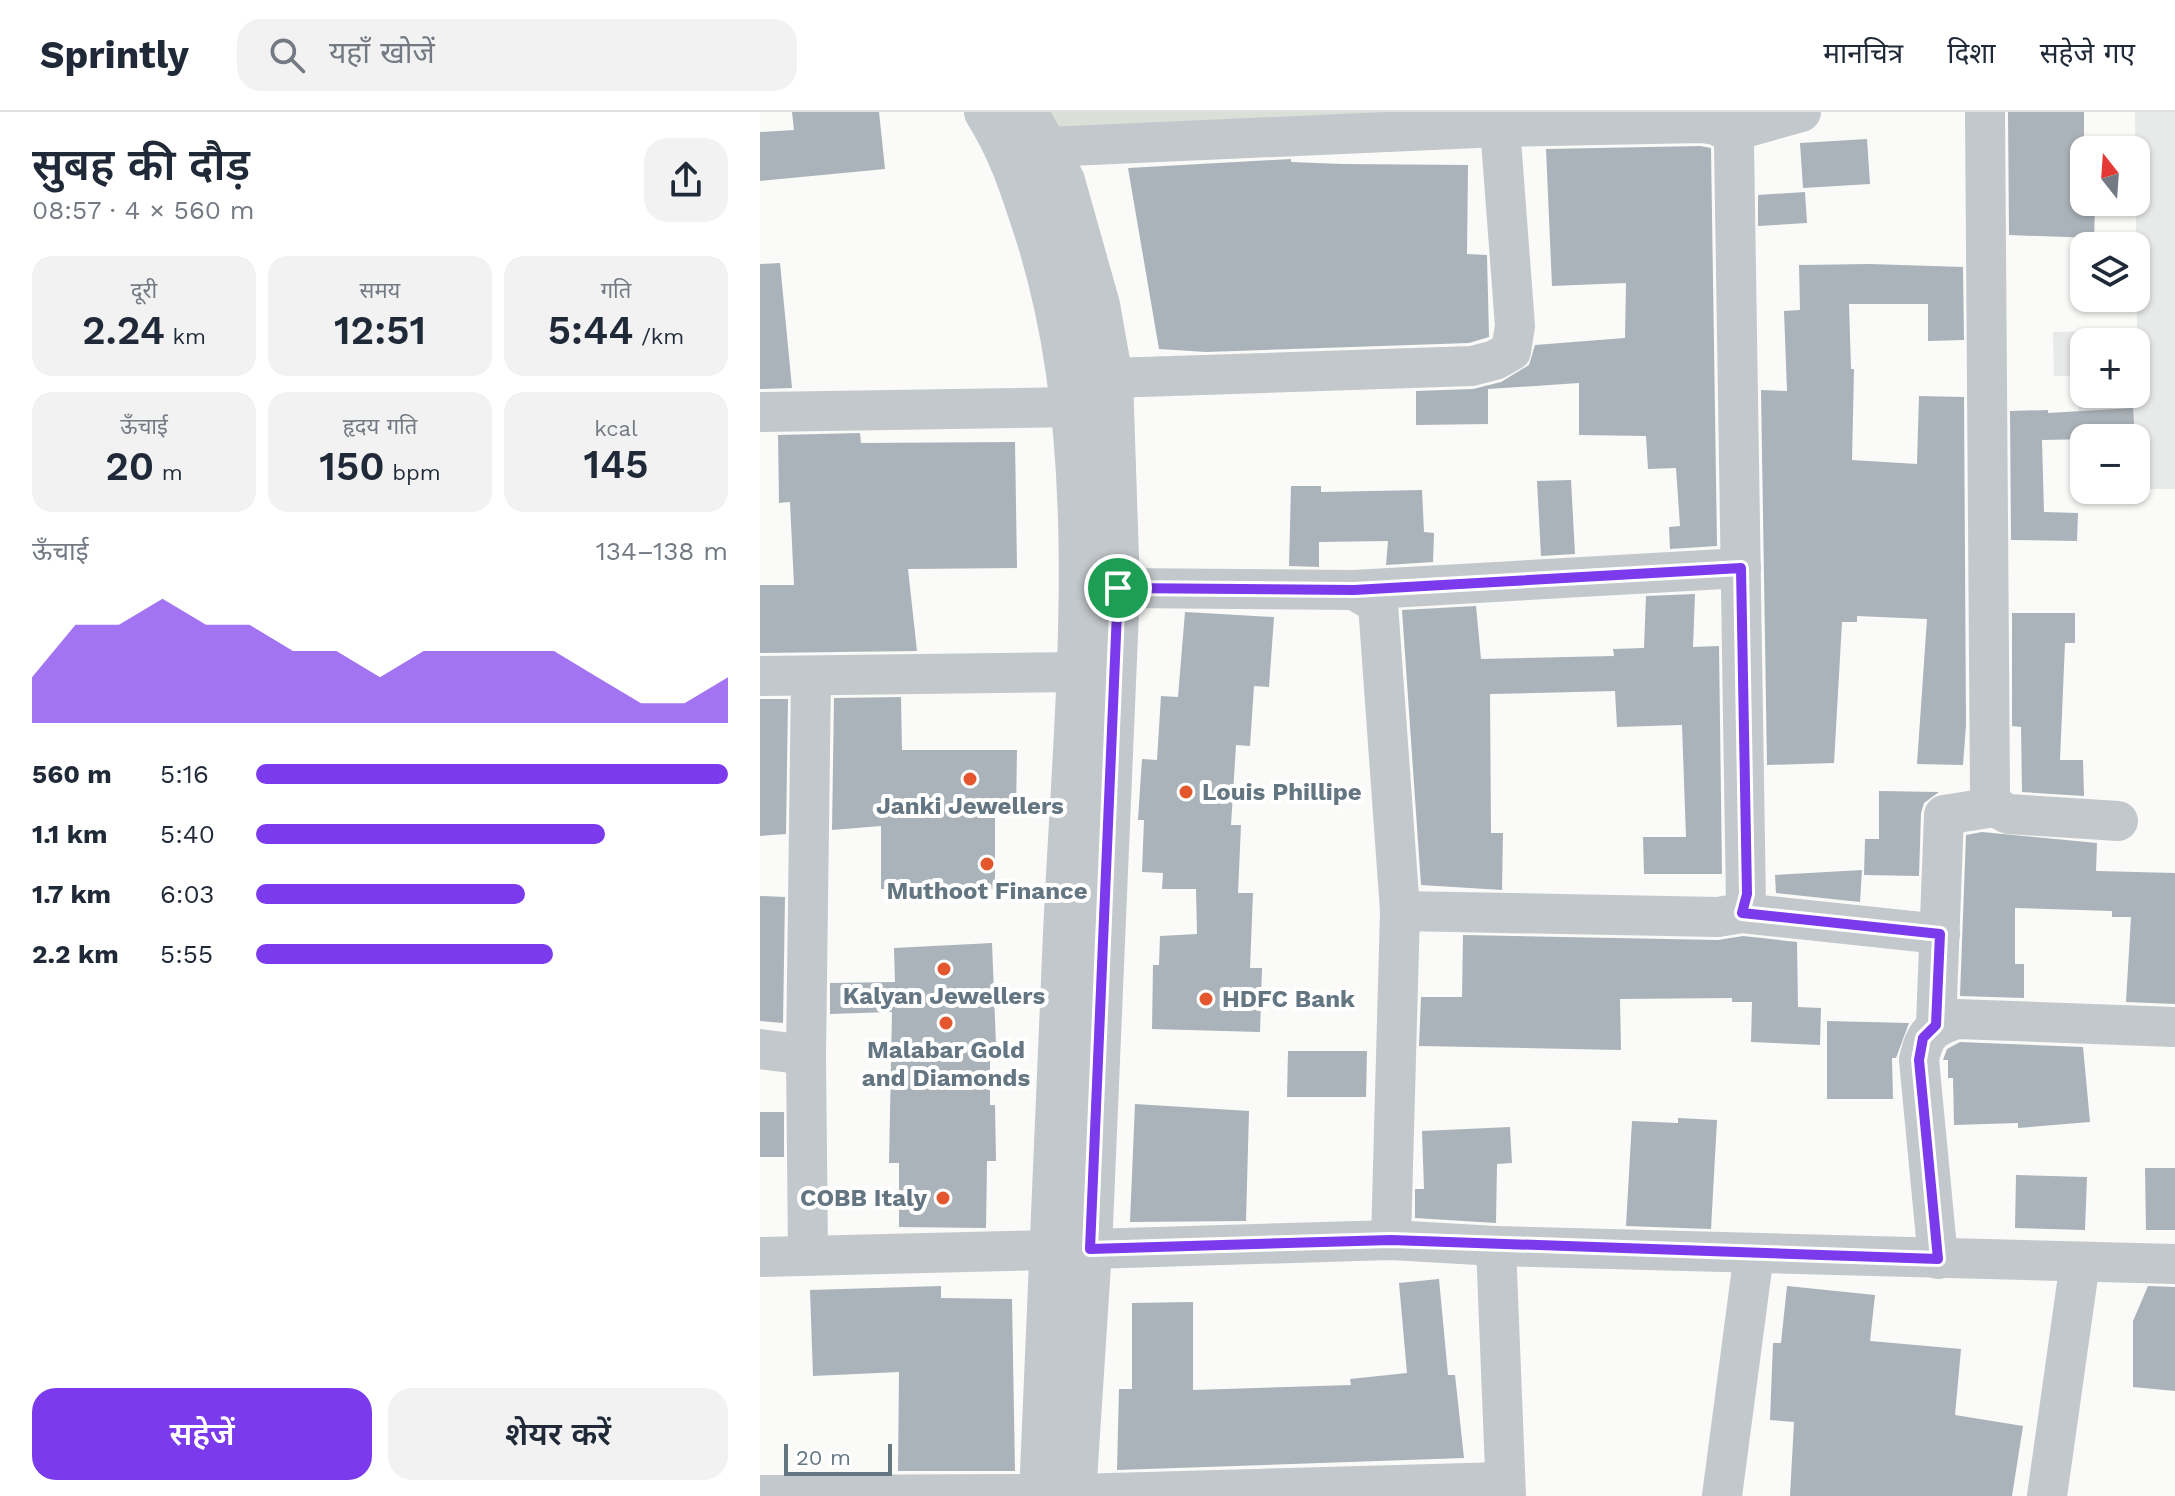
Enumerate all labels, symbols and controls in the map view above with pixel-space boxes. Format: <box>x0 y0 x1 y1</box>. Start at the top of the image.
search box <box>237 19 797 91</box>
text: Sprintly <box>40 33 189 77</box>
icon: search <box>265 33 309 77</box>
text: यहाँ खोजें <box>329 35 435 70</box>
text: मानचित्र <box>1823 37 1903 70</box>
text: दिशा <box>1947 37 1996 70</box>
text: सहेजे गए <box>2040 37 2135 70</box>
north arrow <box>2070 136 2150 216</box>
map controls <box>2070 136 2150 504</box>
button: share <box>644 138 728 222</box>
text: सुबह की दौड़ <box>32 139 250 191</box>
text: 08:57 · 4 × 560 m <box>32 195 255 225</box>
button: layers <box>2070 232 2150 312</box>
text: दूरी <box>131 278 157 303</box>
text: समय <box>360 278 400 303</box>
text: गति <box>601 278 631 303</box>
text: 2.24 <box>82 307 165 354</box>
text: 12:51 <box>334 307 426 354</box>
text: 5:44 <box>548 307 634 354</box>
text: km <box>165 324 206 349</box>
text: /km <box>634 324 684 349</box>
button: + <box>2070 328 2150 408</box>
text: ऊँचाई <box>120 414 168 439</box>
text: हृदय गति <box>343 414 417 439</box>
text: kcal <box>594 416 638 441</box>
button: − <box>2070 424 2150 504</box>
text: 145 <box>583 441 649 488</box>
text: 20 <box>105 443 154 490</box>
text: 150 <box>319 443 385 490</box>
text: m <box>154 460 183 485</box>
text: bpm <box>385 460 441 485</box>
text: ऊँचाई <box>32 536 88 566</box>
text: 134–138 m <box>596 536 728 566</box>
pin <box>1084 554 1152 622</box>
icon: arrive <box>1096 566 1140 610</box>
text: 560 m <box>32 759 112 789</box>
text: 5:16 <box>160 759 209 789</box>
marker: Janki Jewellers <box>961 770 979 788</box>
place label: Louis Phillipe <box>1202 778 1362 806</box>
marker: Louis Phillipe <box>1177 783 1195 801</box>
place label: Janki Jewellers <box>876 792 1064 820</box>
text: 1.1 km <box>32 819 107 849</box>
text: 5:40 <box>160 819 215 849</box>
marker: Muthoot Finance <box>978 855 996 873</box>
place label: Muthoot Finance <box>886 877 1088 905</box>
text: 1.7 km <box>32 879 111 909</box>
text: 6:03 <box>160 879 214 909</box>
text: 2.2 km <box>32 939 119 969</box>
text: 5:55 <box>160 939 213 969</box>
marker: Kalyan Jewellers <box>935 960 953 978</box>
place label: Kalyan Jewellers <box>843 982 1045 1010</box>
place label: HDFC Bank <box>1222 985 1355 1013</box>
marker: HDFC Bank <box>1197 990 1215 1008</box>
marker: Malabar Gold and Diamonds <box>937 1014 955 1032</box>
place label: Malabar Gold and Diamonds <box>862 1036 1030 1092</box>
place label: COBB Italy <box>800 1184 927 1212</box>
marker: COBB Italy <box>934 1189 952 1207</box>
button: सहेजें <box>32 1388 372 1480</box>
button: शेयर करें <box>388 1388 728 1480</box>
scale bar <box>784 1440 892 1476</box>
text: 20 m <box>796 1445 851 1470</box>

